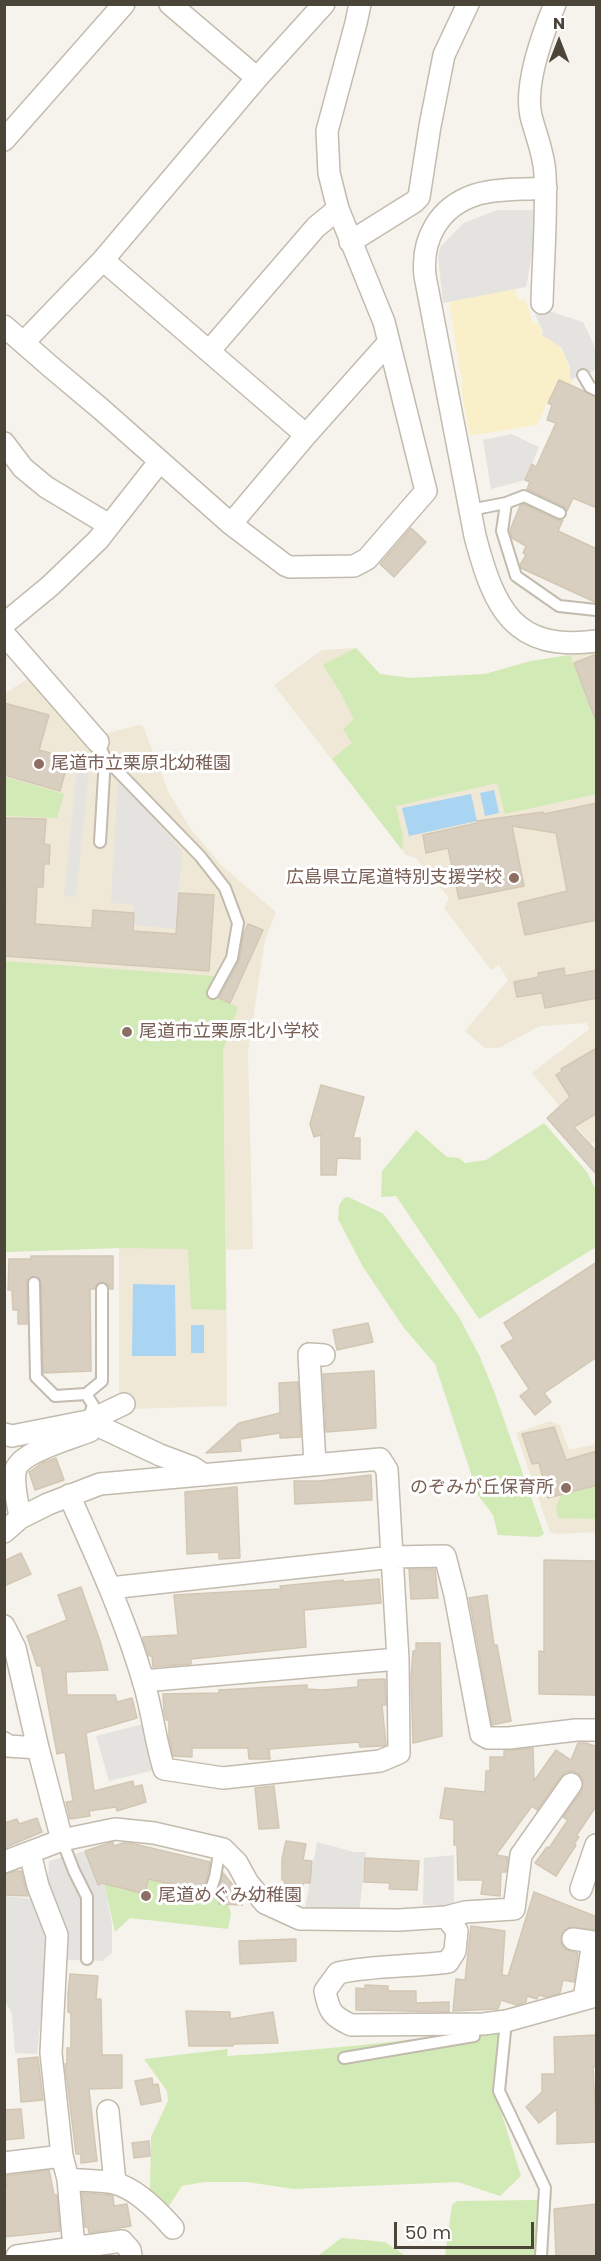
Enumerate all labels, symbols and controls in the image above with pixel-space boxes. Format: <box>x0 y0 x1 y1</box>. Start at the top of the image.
north arrow <box>529 12 589 72</box>
text: N <box>553 12 565 35</box>
place label: 尾道市立栗原北幼稚園 <box>51 753 231 775</box>
marker: 尾道市立栗原北幼稚園 <box>32 757 46 771</box>
place label: 広島県立尾道特別支援学校 <box>286 867 502 889</box>
marker: 広島県立尾道特別支援学校 <box>507 871 521 885</box>
place label: 尾道市立栗原北小学校 <box>139 1021 319 1043</box>
marker: 尾道市立栗原北小学校 <box>120 1025 134 1039</box>
place label: のぞみが丘保育所 <box>410 1477 554 1499</box>
marker: のぞみが丘保育所 <box>559 1481 573 1495</box>
place label: 尾道めぐみ幼稚園 <box>158 1885 302 1907</box>
marker: 尾道めぐみ幼稚園 <box>139 1889 153 1903</box>
scale bar <box>397 2210 536 2248</box>
text: 50 m <box>405 2220 451 2245</box>

